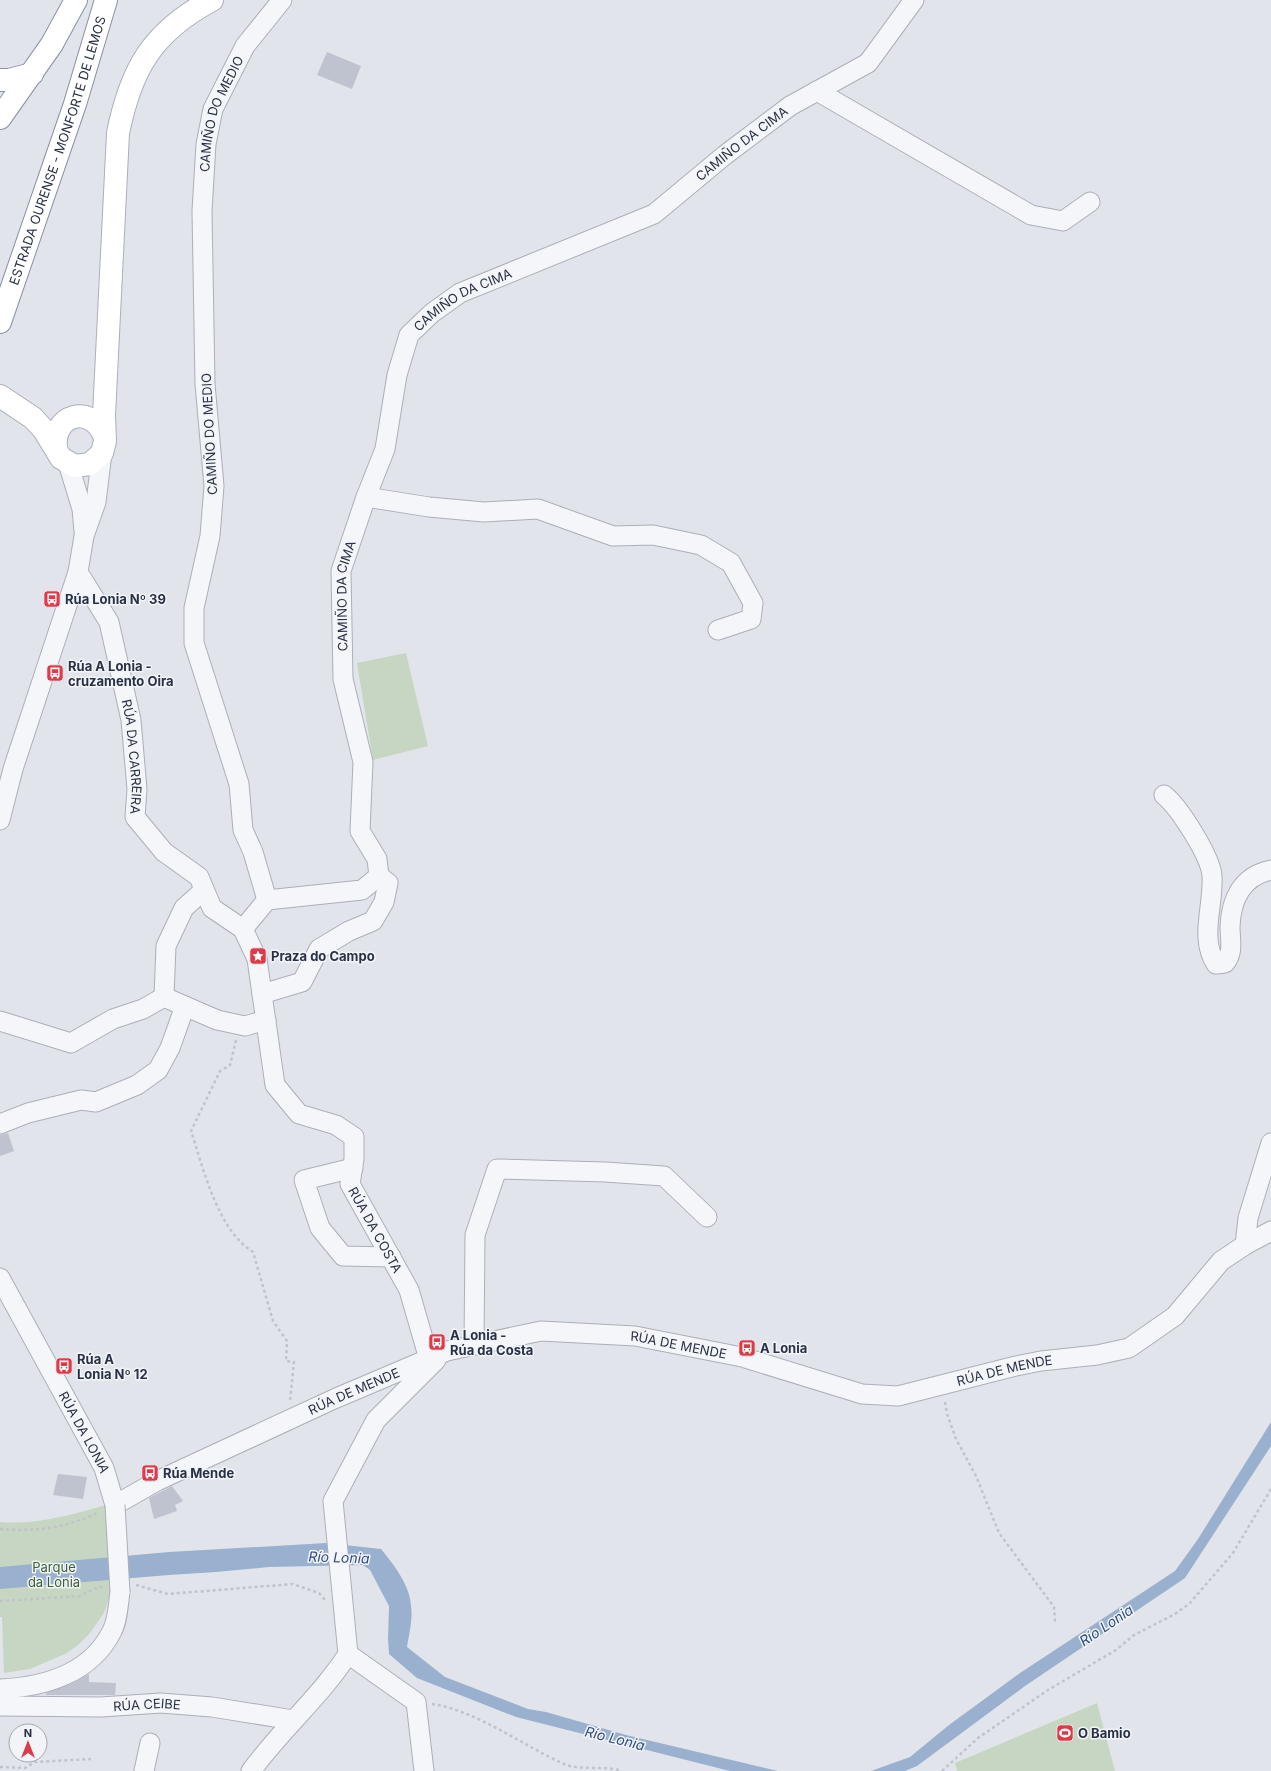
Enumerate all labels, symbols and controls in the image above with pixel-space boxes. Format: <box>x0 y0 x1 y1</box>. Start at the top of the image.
street label: ESTRADA OURENSE - MONFORTE DE LEMOS <box>5 14 109 287</box>
street label: CAMIÑO DO MEDIO <box>196 53 247 172</box>
street label: CAMIÑO DA CIMA <box>692 103 791 184</box>
street label: CAMIÑO DA CIMA <box>410 265 514 334</box>
street label: CAMIÑO DO MEDIO <box>198 373 220 495</box>
street label: CAMIÑO DA CIMA <box>333 538 359 652</box>
bus stop icon: Rúa Lonia Nº 39 <box>42 589 62 609</box>
place label: Rúa Lonia Nº 39 <box>65 591 166 607</box>
place label: Rúa A Lonia - cruzamento Oira <box>68 658 174 689</box>
bus stop icon: Rúa A Lonia - cruzamento Oira <box>45 663 65 683</box>
street label: RÚA DA CARREIRA <box>119 698 145 815</box>
place icon: Praza do Campo <box>248 946 268 966</box>
place label: Praza do Campo <box>271 948 375 964</box>
street label: RÚA DA COSTA <box>345 1184 406 1276</box>
place label: A Lonia - Rúa da Costa <box>450 1327 533 1358</box>
street label: RÚA DE MENDE <box>630 1328 728 1362</box>
bus stop icon: A Lonia - Rúa da Costa <box>427 1332 447 1352</box>
bus stop icon: A Lonia <box>737 1338 757 1358</box>
place label: A Lonia <box>760 1340 807 1356</box>
place label: Rúa A Lonia Nº 12 <box>77 1351 148 1382</box>
street label: RÚA DE MENDE <box>955 1352 1053 1389</box>
bus stop icon: Rúa A Lonia Nº 12 <box>54 1356 74 1376</box>
street label: RÚA DE MENDE <box>306 1364 402 1418</box>
street label: RÚA DA LONIA <box>56 1389 113 1475</box>
bus stop icon: Rúa Mende <box>140 1463 160 1483</box>
place label: Rúa Mende <box>163 1465 234 1481</box>
water label: Río Lonia <box>308 1547 370 1567</box>
park label: Parque da Lonia <box>28 1559 80 1590</box>
water label: Río Lonia <box>1076 1601 1137 1649</box>
street label: RÚA CEIBE <box>113 1695 181 1714</box>
water label: Río Lonia <box>583 1722 647 1754</box>
north arrow <box>8 1723 48 1763</box>
sports icon: O Bamio <box>1055 1723 1075 1743</box>
place label: O Bamio <box>1078 1725 1131 1741</box>
text: N <box>24 1726 32 1740</box>

